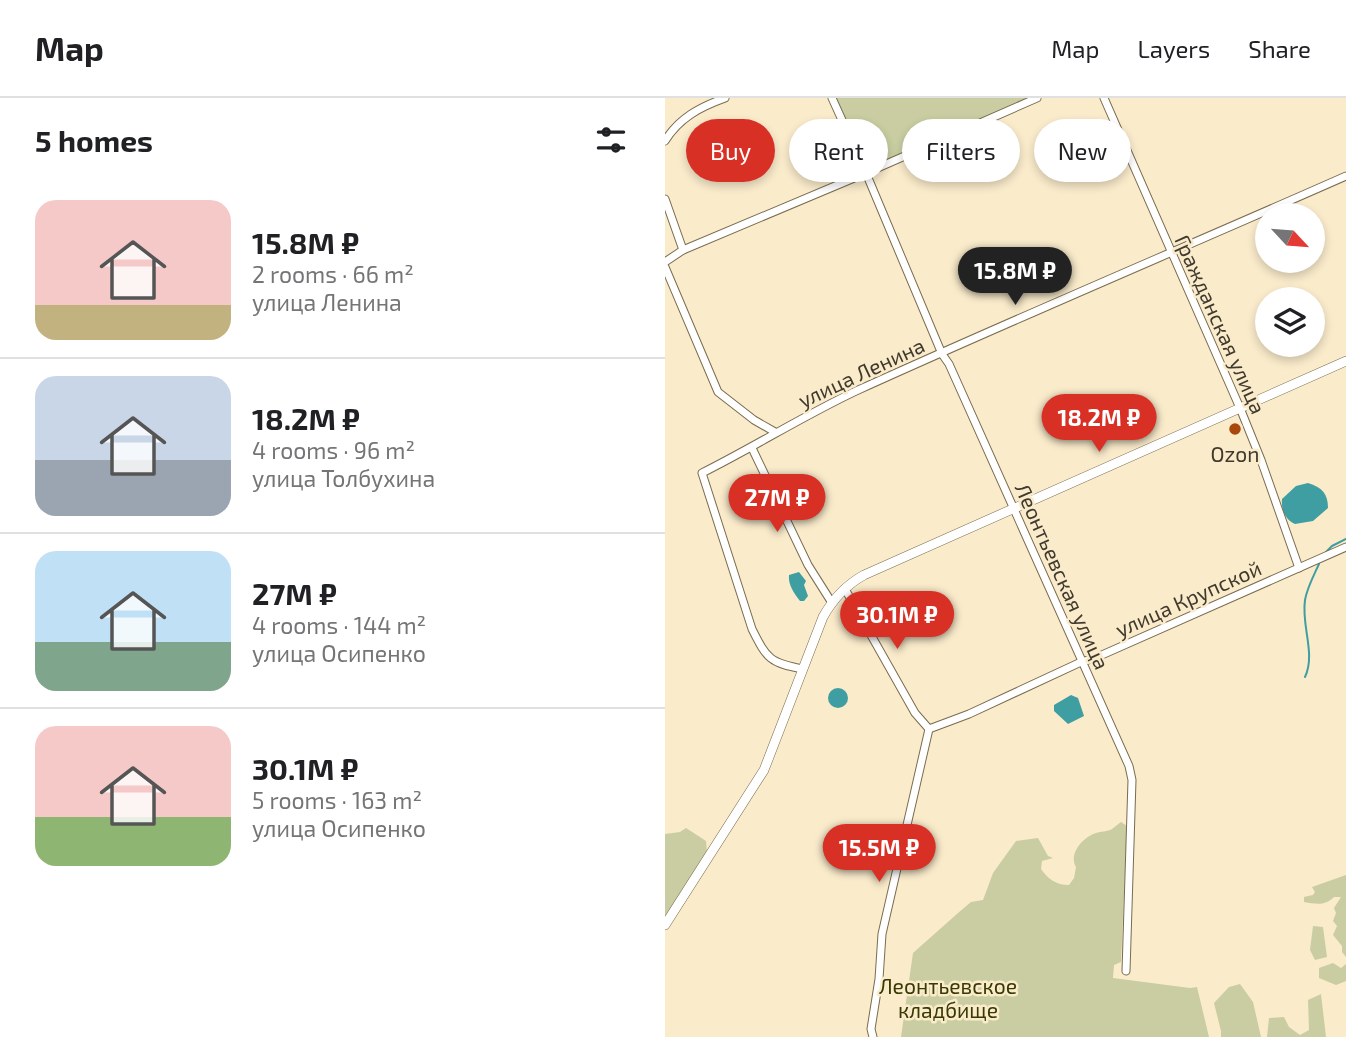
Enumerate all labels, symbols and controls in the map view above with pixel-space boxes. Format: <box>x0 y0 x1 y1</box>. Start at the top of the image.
text: Map <box>35 28 104 68</box>
text: Map <box>1051 34 1099 63</box>
text: Layers <box>1137 34 1210 63</box>
text: Share <box>1248 34 1311 63</box>
chip: Buy <box>686 119 775 182</box>
chip: Rent <box>789 119 888 182</box>
chip: Filters <box>902 119 1020 182</box>
chip: New <box>1034 119 1131 182</box>
icon: filters <box>592 121 630 159</box>
text: 5 homes <box>35 122 153 158</box>
north arrow <box>1255 203 1325 273</box>
map controls <box>1255 203 1325 357</box>
text: 15.8M ₽ <box>252 224 359 260</box>
icon: home <box>91 228 175 312</box>
street label: Гражданская улица <box>1169 231 1272 418</box>
pin: 15.8M ₽ <box>950 248 1080 307</box>
text: 15.8M ₽ <box>974 256 1056 284</box>
text: 2 rooms · 66 m² <box>252 260 414 288</box>
button: layers <box>1255 287 1325 357</box>
text: улица Ленина <box>252 288 402 316</box>
street label: улица Ленина <box>794 332 929 413</box>
pin: 18.2M ₽ <box>1034 394 1164 454</box>
text: 18.2M ₽ <box>252 400 360 436</box>
text: 18.2M ₽ <box>1058 403 1140 431</box>
icon: home <box>91 404 175 488</box>
marker: Ozon <box>1227 421 1243 437</box>
text: 4 rooms · 96 m² <box>252 436 415 464</box>
place label: Ozon <box>1211 441 1259 466</box>
text: улица Толбухина <box>252 464 435 492</box>
pin: 27M ₽ <box>728 474 826 534</box>
street label: Леонтьевская улица <box>1010 479 1115 673</box>
text: 27M ₽ <box>744 483 810 511</box>
street label: улица Крупской <box>1111 555 1265 642</box>
text: 27M ₽ <box>252 575 337 611</box>
icon: home <box>91 579 175 663</box>
pin: 30.1M ₽ <box>832 592 962 651</box>
text: 30.1M ₽ <box>856 600 938 628</box>
text: 4 rooms · 144 m² <box>252 611 426 639</box>
text: улица Осипенко <box>252 639 426 667</box>
text: 30.1M ₽ <box>252 750 359 786</box>
icon: home <box>91 754 175 838</box>
text: 5 rooms · 163 m² <box>252 786 422 814</box>
text: улица Осипенко <box>252 814 426 842</box>
pin: 15.5M ₽ <box>814 824 944 884</box>
text: 15.5M ₽ <box>839 833 919 861</box>
park label: Леонтьевское кладбище <box>879 973 1017 1022</box>

